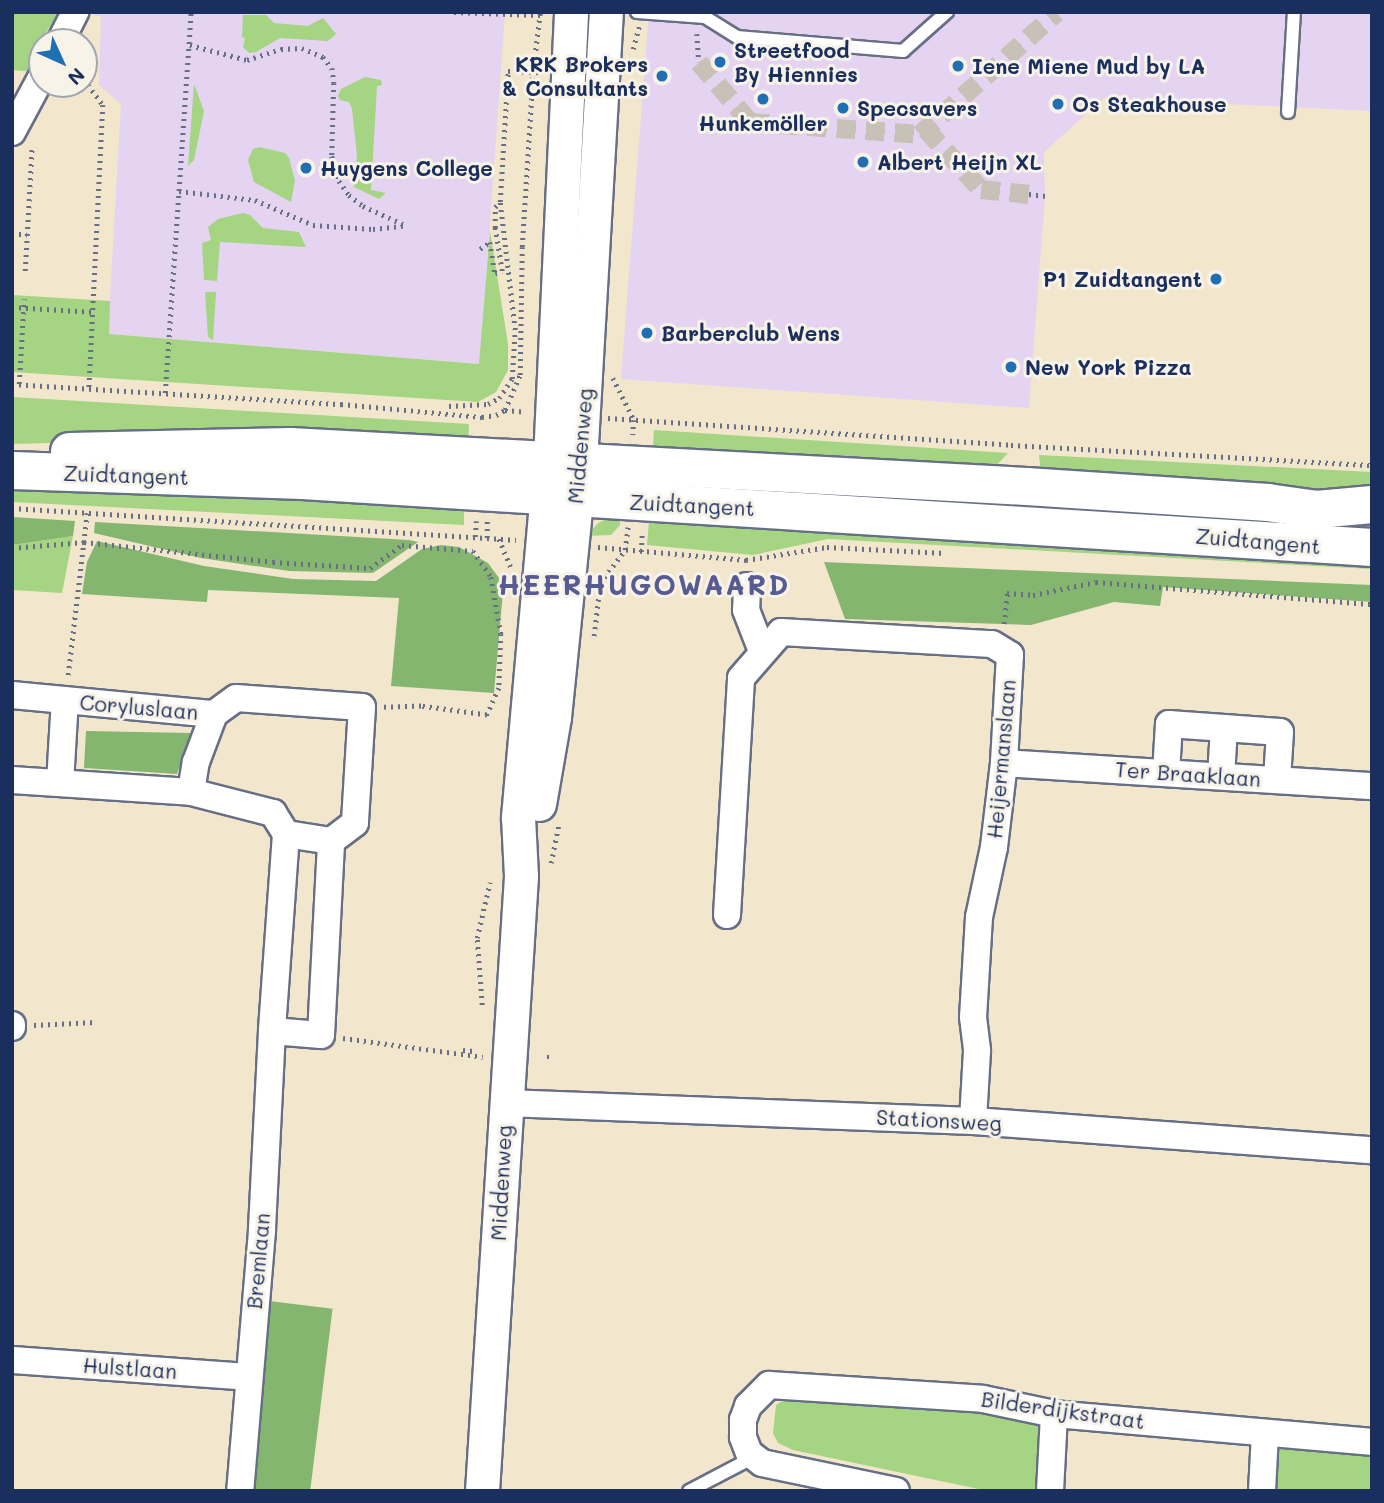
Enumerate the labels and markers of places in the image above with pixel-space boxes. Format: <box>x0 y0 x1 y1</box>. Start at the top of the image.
place label: Streetfood By Hiennies <box>734 37 858 87</box>
place label: KRK Brokers & Consultants <box>502 51 648 101</box>
place label: Iene Miene Mud by LA <box>972 53 1205 79</box>
marker: Streetfood By Hiennies <box>712 54 728 70</box>
marker: Iene Miene Mud by LA <box>950 58 966 74</box>
marker: KRK Brokers & Consultants <box>654 68 670 84</box>
marker: Hunkemöller <box>755 91 771 107</box>
place label: Os Steakhouse <box>1072 91 1226 117</box>
place label: Specsavers <box>857 95 977 121</box>
marker: Os Steakhouse <box>1050 96 1066 112</box>
marker: Specsavers <box>835 100 851 116</box>
place label: Hunkemöller <box>698 110 828 136</box>
place label: Albert Heijn XL <box>877 149 1042 175</box>
marker: Albert Heijn XL <box>855 154 871 170</box>
place label: Huygens College <box>320 155 493 181</box>
marker: Huygens College <box>298 160 314 176</box>
place label: P1 Zuidtangent <box>1043 266 1202 292</box>
marker: P1 Zuidtangent <box>1208 271 1224 287</box>
place label: Barberclub Wens <box>661 320 840 346</box>
marker: Barberclub Wens <box>639 325 655 341</box>
place label: New York Pizza <box>1025 354 1192 380</box>
marker: New York Pizza <box>1003 359 1019 375</box>

